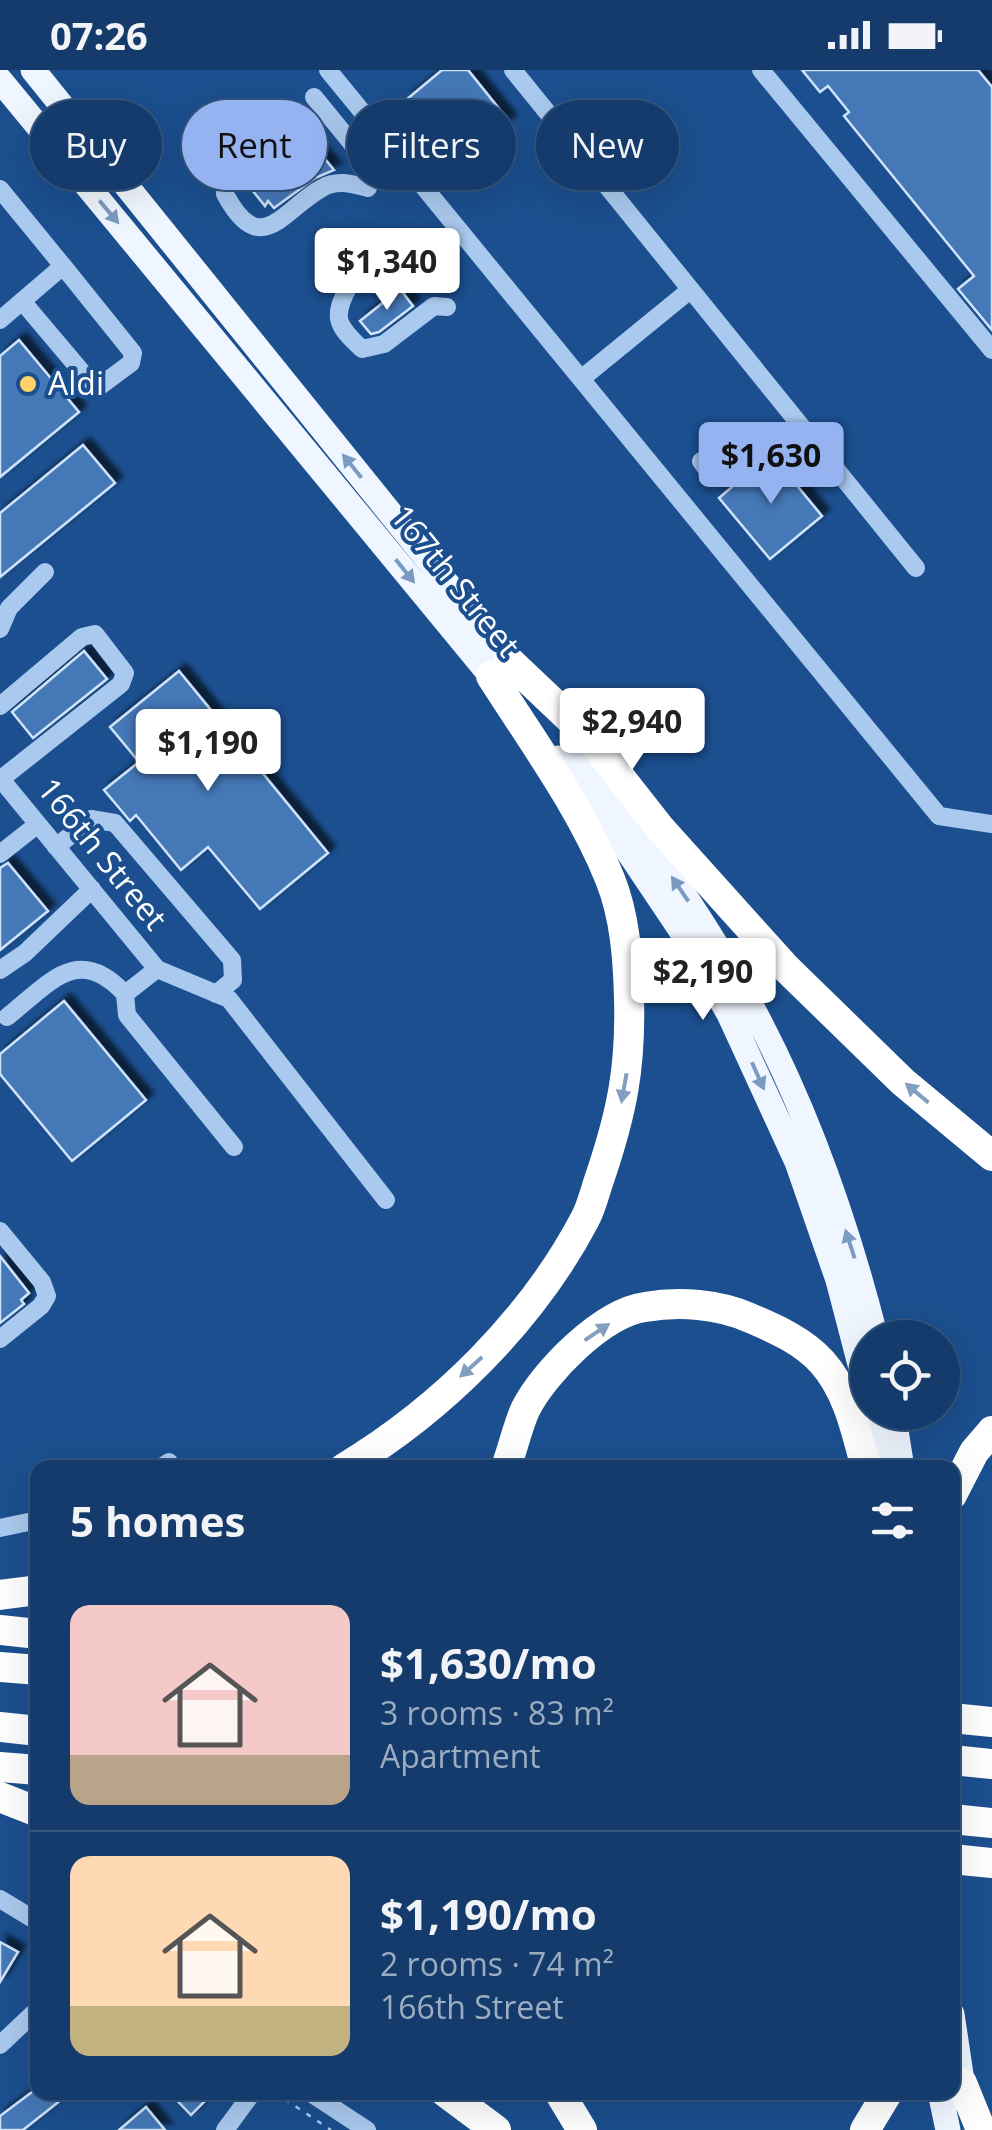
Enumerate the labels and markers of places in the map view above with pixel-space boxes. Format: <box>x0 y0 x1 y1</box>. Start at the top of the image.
pin: $1,340 <box>306 228 468 313</box>
place label: Aldi <box>48 361 104 404</box>
marker: Aldi <box>17 373 39 395</box>
pin: $1,630 <box>690 422 852 507</box>
pin: $2,940 <box>551 688 713 773</box>
pin: $1,190 <box>127 709 289 794</box>
pin: $2,190 <box>622 938 784 1023</box>

